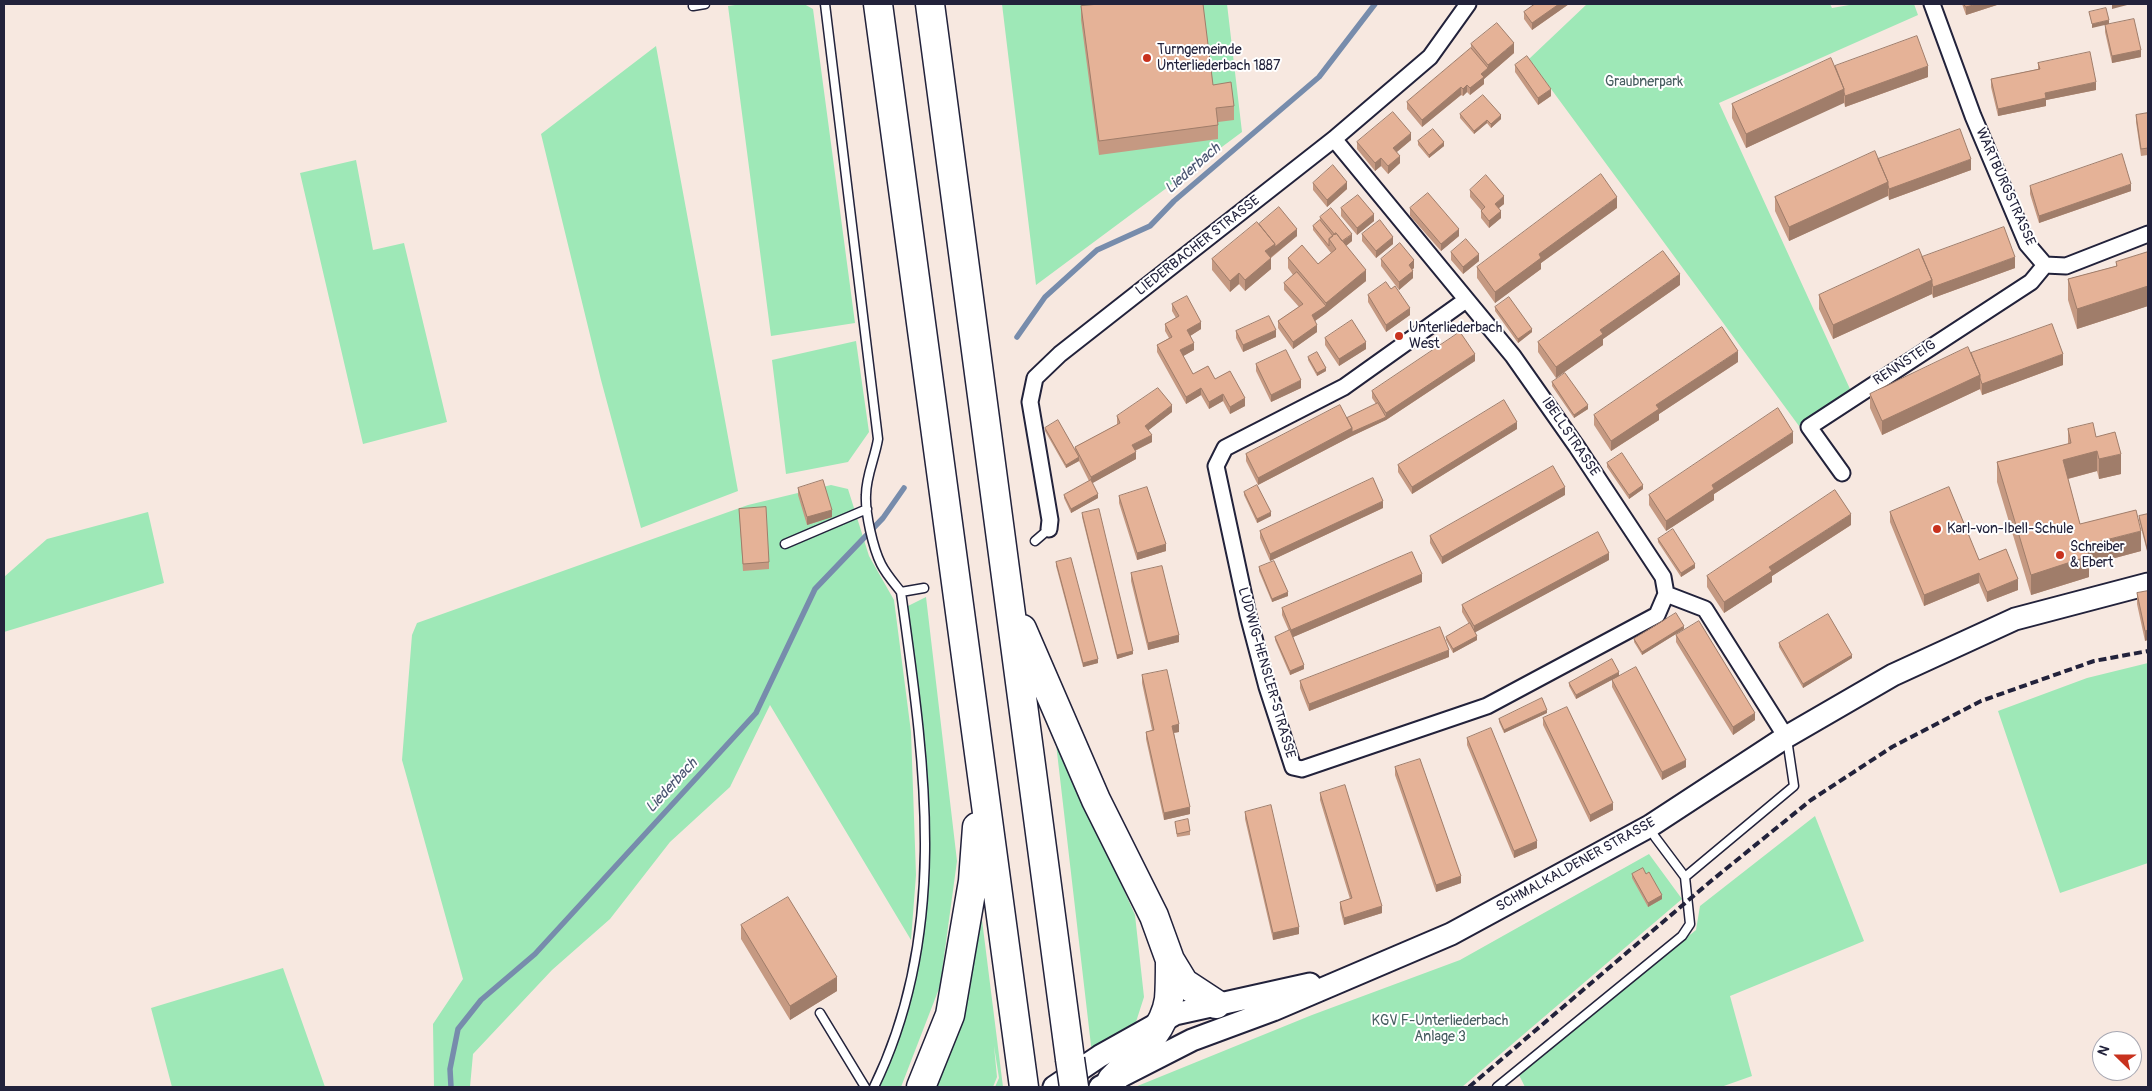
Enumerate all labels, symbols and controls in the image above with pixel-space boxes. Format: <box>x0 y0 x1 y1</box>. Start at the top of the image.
place label: Turngemeinde Unterliederbach 1887 <box>1157 42 1280 74</box>
marker: Turngemeinde Unterliederbach 1887 <box>1141 52 1153 64</box>
park label: Graubnerpark <box>1605 74 1683 90</box>
street label: WARTBURGSTRASSE <box>1971 125 2039 249</box>
water label: Liederbach <box>1162 140 1224 198</box>
street label: LIEDERBACHER STRASSE <box>1133 192 1263 300</box>
place label: Unterliederbach West <box>1409 320 1502 352</box>
marker: Unterliederbach West <box>1393 330 1405 342</box>
street label: RENNSTEIG <box>1871 337 1939 389</box>
street label: IBELLSTRASSE <box>1537 394 1603 480</box>
place label: Karl-von-Ibell-Schule <box>1947 521 2073 537</box>
marker: Karl-von-Ibell-Schule <box>1931 523 1943 535</box>
place label: Schreiber & Ebert <box>2070 539 2125 572</box>
marker: Schreiber & Ebert <box>2054 549 2066 561</box>
street label: LUDWIG-HENSLER-STRASSE <box>1234 586 1298 760</box>
water label: Liederbach <box>642 755 702 817</box>
street label: SCHMALKALDENER STRASSE <box>1494 814 1658 916</box>
park label: KGV F-Unterliederbach Anlage 3 <box>1372 1013 1508 1046</box>
north arrow <box>2092 1031 2142 1081</box>
text: N <box>2094 1043 2113 1058</box>

